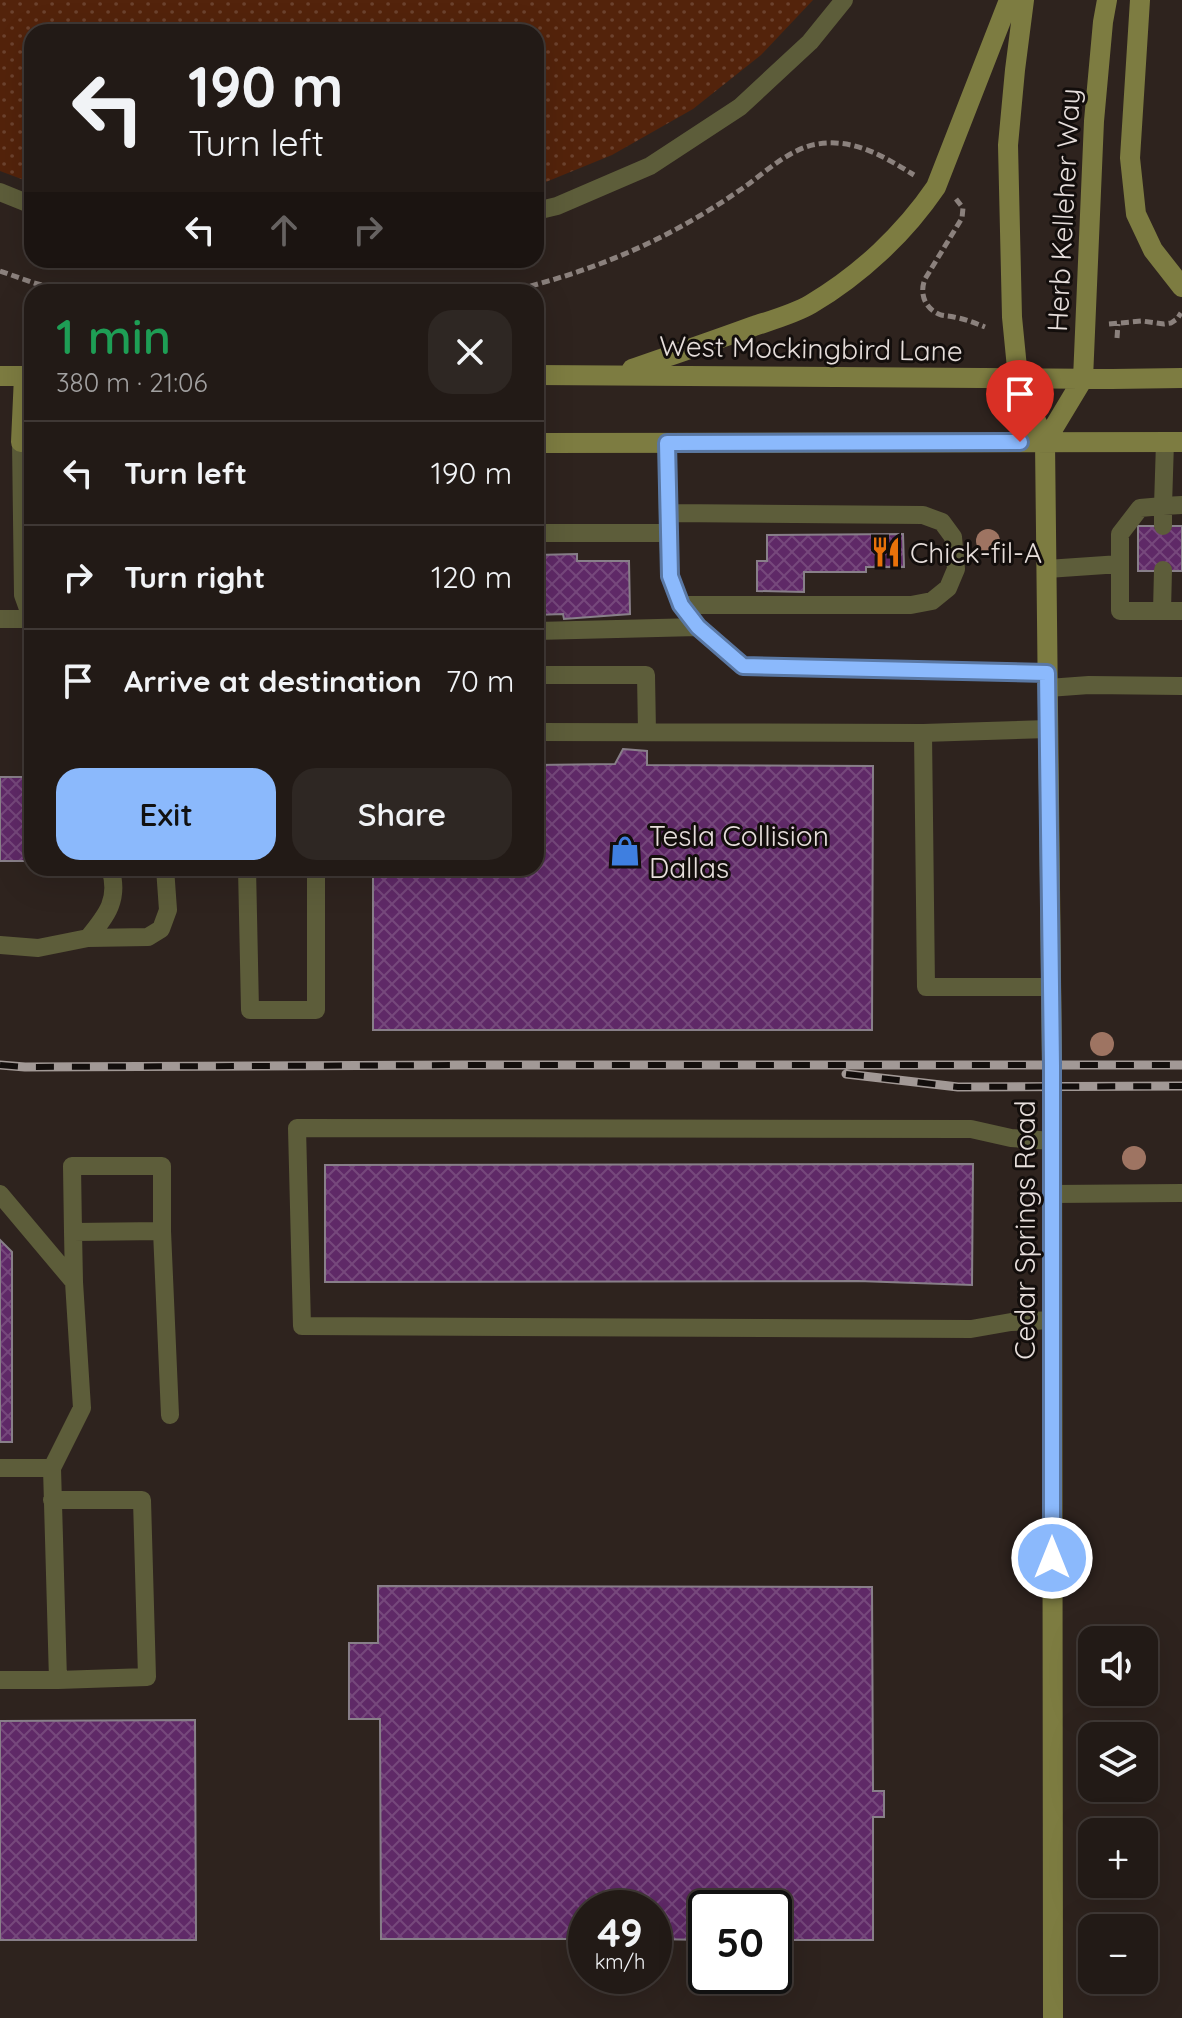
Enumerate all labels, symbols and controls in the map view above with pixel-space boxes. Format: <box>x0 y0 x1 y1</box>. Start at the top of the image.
text: 190 m <box>188 51 343 121</box>
icon: left <box>56 56 160 160</box>
street label: Herb Kelleher Way <box>1039 87 1087 333</box>
text: Turn left <box>188 120 324 165</box>
icon: left <box>178 208 222 252</box>
icon: ahead <box>262 208 306 252</box>
icon: right <box>346 208 390 252</box>
text: 1 min <box>56 306 171 366</box>
button: close <box>428 310 512 394</box>
street label: West Mockingbird Lane <box>659 328 963 368</box>
pin <box>986 360 1054 442</box>
text: 380 m · 21:06 <box>56 366 208 399</box>
icon: arrive <box>998 372 1042 416</box>
icon: left <box>56 451 100 495</box>
text: Turn left <box>124 454 247 492</box>
text: 190 m <box>431 454 512 492</box>
restaurant icon: Chick-fil-A <box>869 535 903 569</box>
place label: Chick-fil-A <box>910 535 1042 570</box>
icon: right <box>56 555 100 599</box>
text: Turn right <box>124 558 265 596</box>
text: 120 m <box>431 558 512 596</box>
icon: arrive <box>56 659 100 703</box>
text: Arrive at destination <box>124 662 422 700</box>
text: 70 m <box>446 662 514 700</box>
button: Exit <box>56 768 276 860</box>
button: Share <box>292 768 512 860</box>
place label: Tesla Collision Dallas <box>649 818 829 885</box>
shop icon: Tesla Collision Dallas <box>608 834 642 868</box>
street label: Cedar Springs Road <box>1007 1100 1042 1360</box>
position arrow <box>1010 1516 1094 1600</box>
map controls <box>1078 1626 1158 1994</box>
button: sound <box>1078 1626 1158 1706</box>
button: layers <box>1078 1722 1158 1802</box>
button: + <box>1078 1818 1158 1898</box>
speed limit sign: 50 <box>688 1890 792 1994</box>
text: 49 <box>597 1907 643 1957</box>
button: − <box>1078 1914 1158 1994</box>
text: km/h <box>595 1949 645 1974</box>

